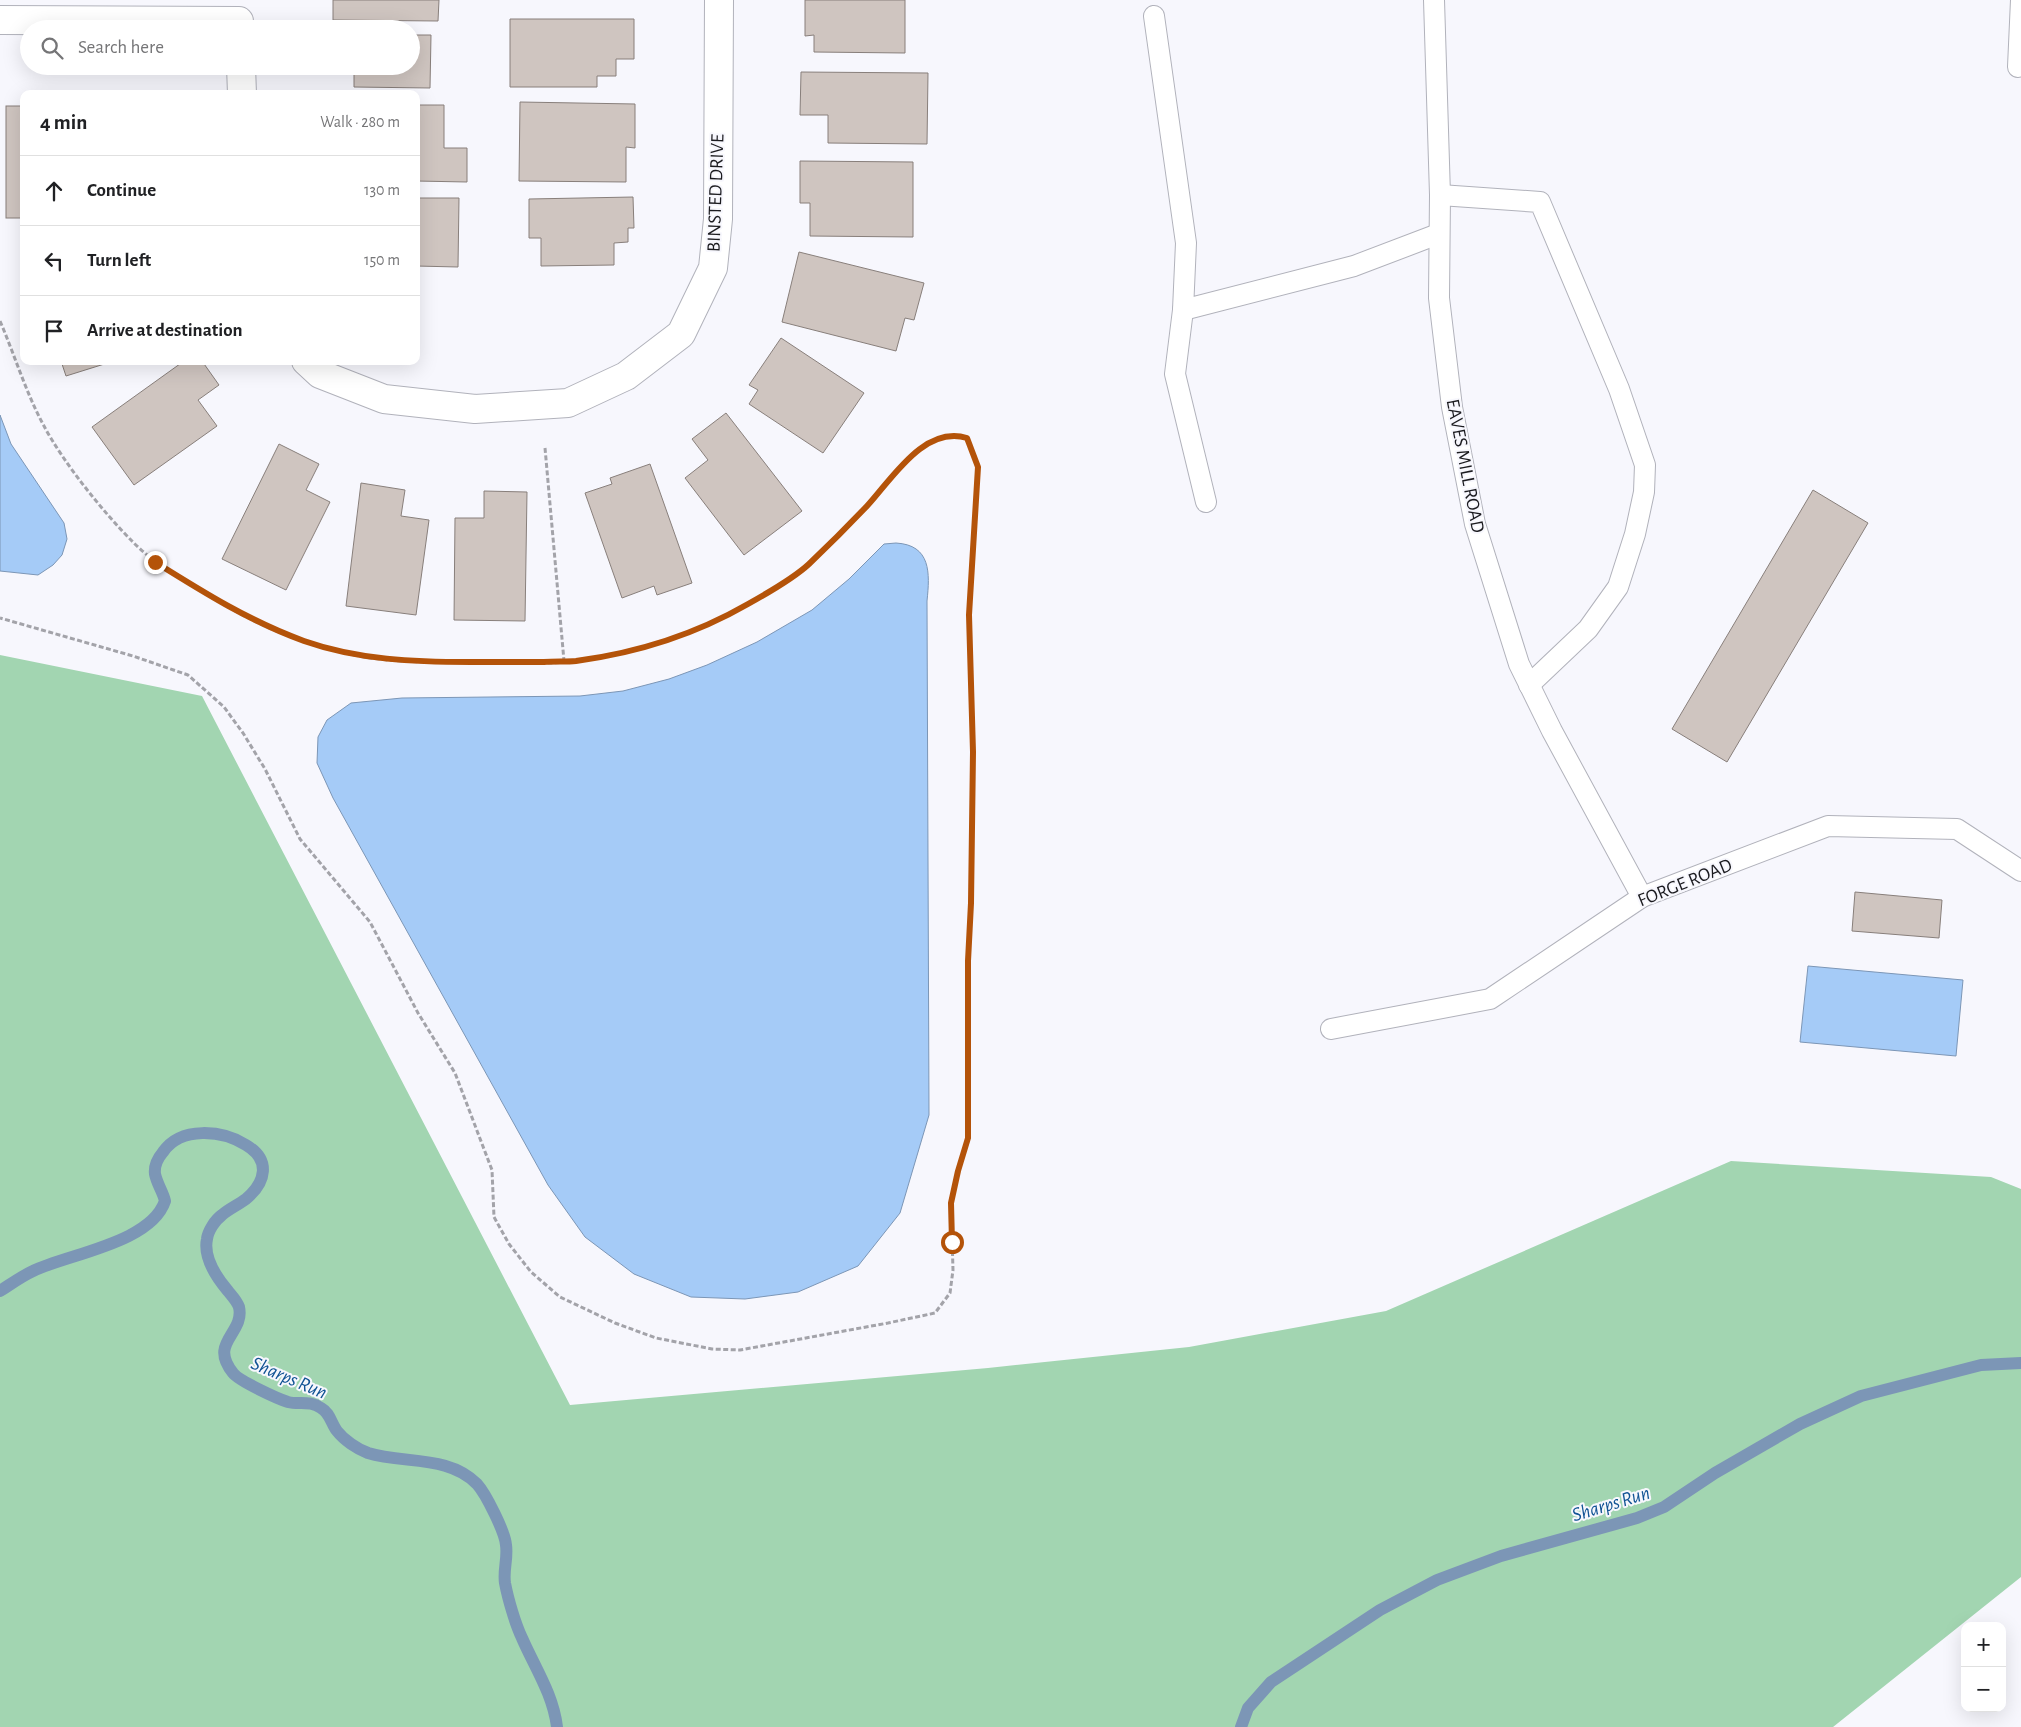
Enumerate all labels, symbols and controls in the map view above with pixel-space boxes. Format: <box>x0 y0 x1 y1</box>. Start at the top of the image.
search box <box>20 20 420 75</box>
icon: search <box>38 34 66 62</box>
text: Search here <box>78 38 164 57</box>
text: 4 min <box>40 112 87 133</box>
text: Walk · 280 m <box>320 114 400 130</box>
street label: BINSTED DRIVE <box>704 134 728 252</box>
icon: ahead <box>40 177 68 205</box>
text: Continue <box>87 181 156 200</box>
text: 130 m <box>364 182 400 198</box>
icon: left <box>40 247 68 275</box>
text: Turn left <box>87 251 151 270</box>
text: 150 m <box>364 252 400 268</box>
icon: arrive <box>40 317 68 345</box>
text: Arrive at destination <box>87 321 243 340</box>
street label: EAVES MILL ROAD <box>1443 397 1487 535</box>
route end <box>144 551 167 574</box>
street label: FORGE ROAD <box>1635 856 1735 910</box>
route start <box>941 1231 964 1254</box>
water label: Sharps Run <box>248 1353 330 1403</box>
water label: Sharps Run <box>1570 1483 1652 1525</box>
map controls <box>1961 1622 2006 1712</box>
button: + <box>1961 1622 2006 1667</box>
button: − <box>1961 1667 2006 1712</box>

